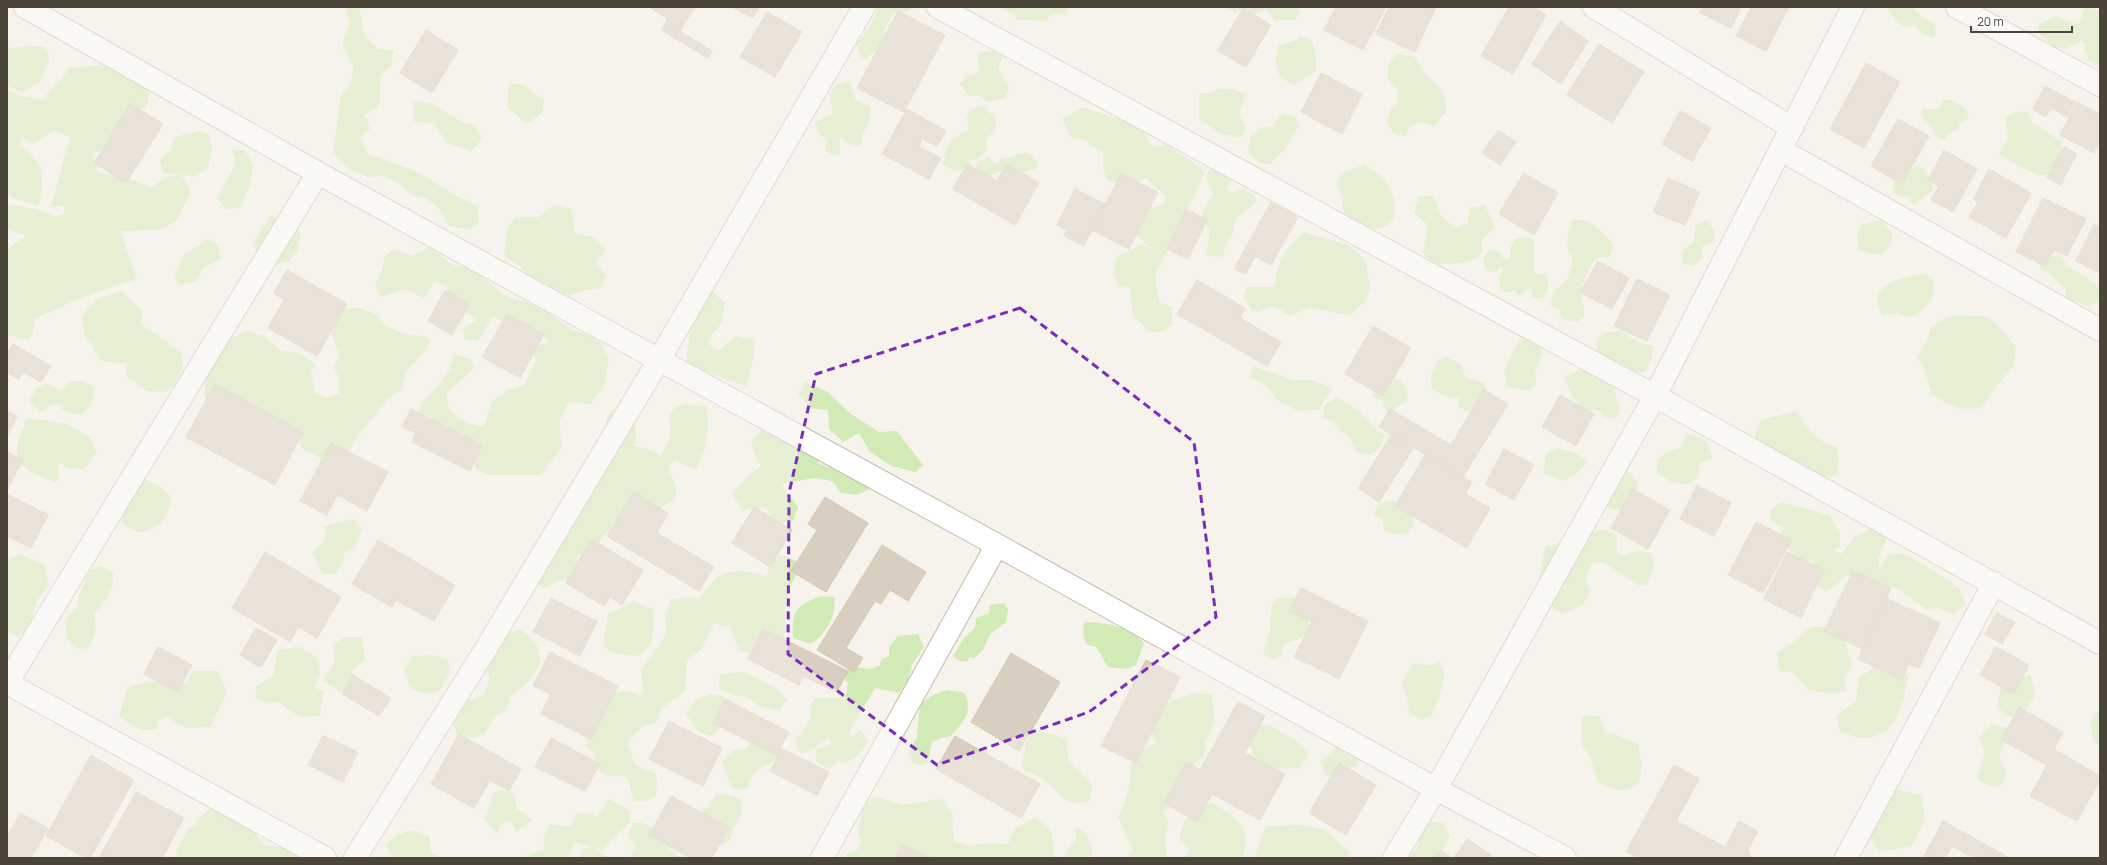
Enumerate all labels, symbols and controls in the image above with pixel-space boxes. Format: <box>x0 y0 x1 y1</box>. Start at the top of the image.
scale bar <box>1971 8 2072 34</box>
text: 20 m <box>1977 13 2004 30</box>

